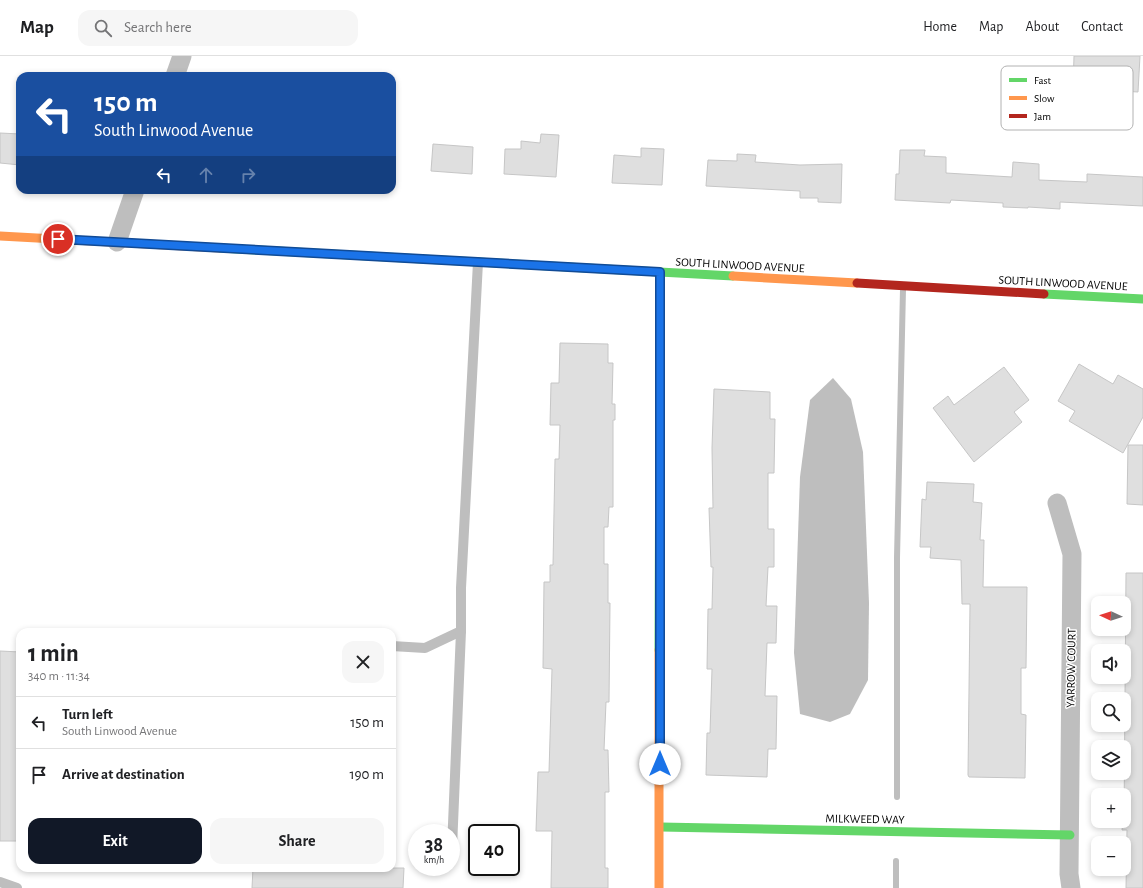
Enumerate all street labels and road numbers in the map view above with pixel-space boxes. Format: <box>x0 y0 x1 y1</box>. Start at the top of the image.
street label: SOUTH LINWOOD AVENUE <box>675 256 805 274</box>
street label: SOUTH LINWOOD AVENUE <box>998 274 1128 292</box>
street label: YARROW COURT <box>1064 628 1078 708</box>
street label: MILKWEED WAY <box>825 812 905 826</box>

